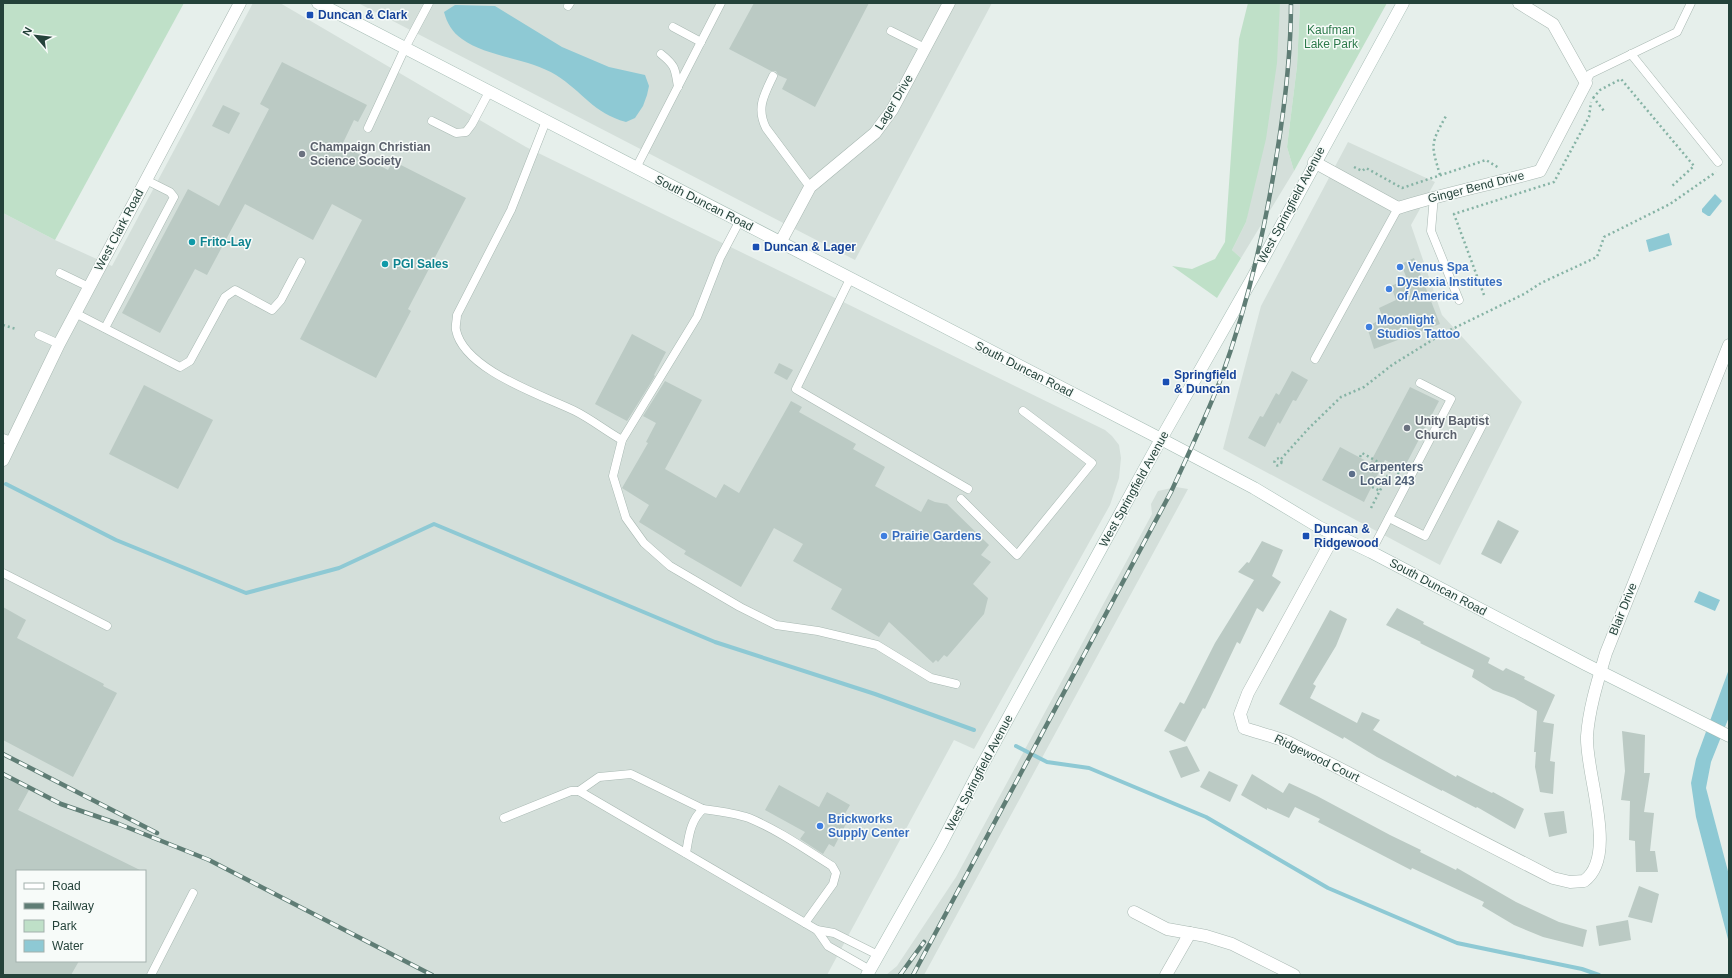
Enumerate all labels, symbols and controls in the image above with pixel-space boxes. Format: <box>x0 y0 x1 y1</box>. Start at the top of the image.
place label: Duncan & Clark <box>318 8 408 22</box>
marker: Duncan & Clark <box>305 10 315 20</box>
north arrow <box>16 16 56 56</box>
park label: Kaufman Lake Park <box>1304 23 1359 51</box>
text: N <box>20 25 34 38</box>
street label: Lager Drive <box>872 72 916 132</box>
place label: Champaign Christian Science Society <box>310 140 431 168</box>
street label: West Springfield Avenue <box>1254 144 1328 266</box>
marker: Champaign Christian Science Society <box>297 149 307 159</box>
street label: Ginger Bend Drive <box>1426 168 1526 206</box>
street label: South Duncan Road <box>653 172 755 234</box>
street label: West Clark Road <box>92 187 146 273</box>
place label: Frito-Lay <box>200 235 252 249</box>
marker: Frito-Lay <box>187 237 197 247</box>
place label: Duncan & Lager <box>764 240 856 254</box>
marker: Duncan & Lager <box>751 242 761 252</box>
place label: PGI Sales <box>393 257 449 271</box>
marker: PGI Sales <box>380 259 390 269</box>
place label: Venus Spa <box>1408 260 1469 274</box>
marker: Venus Spa <box>1395 262 1405 272</box>
place label: Dyslexia Institutes of America <box>1397 275 1503 303</box>
marker: Dyslexia Institutes of America <box>1384 284 1394 294</box>
place label: Moonlight Studios Tattoo <box>1377 313 1460 341</box>
marker: Moonlight Studios Tattoo <box>1364 322 1374 332</box>
street label: South Duncan Road <box>973 338 1075 400</box>
place label: Springfield & Duncan <box>1174 368 1237 396</box>
marker: Springfield & Duncan <box>1161 377 1171 387</box>
place label: Unity Baptist Church <box>1415 414 1489 442</box>
marker: Unity Baptist Church <box>1402 423 1412 433</box>
street label: West Springfield Avenue <box>1096 428 1172 549</box>
place label: Carpenters Local 243 <box>1360 460 1424 488</box>
marker: Carpenters Local 243 <box>1347 469 1357 479</box>
place label: Duncan & Ridgewood <box>1314 522 1379 550</box>
place label: Prairie Gardens <box>892 529 982 543</box>
marker: Prairie Gardens <box>879 531 889 541</box>
marker: Duncan & Ridgewood <box>1301 531 1311 541</box>
street label: South Duncan Road <box>1387 555 1489 619</box>
street label: Blair Drive <box>1606 580 1640 637</box>
street label: West Springfield Avenue <box>942 712 1016 834</box>
street label: Ridgewood Court <box>1272 731 1362 785</box>
place label: Brickworks Supply Center <box>828 812 910 840</box>
marker: Brickworks Supply Center <box>815 821 825 831</box>
legend <box>16 870 146 962</box>
text: Road <box>52 879 81 893</box>
text: Railway <box>52 899 94 913</box>
text: Park <box>52 919 78 933</box>
text: Water <box>52 939 84 953</box>

